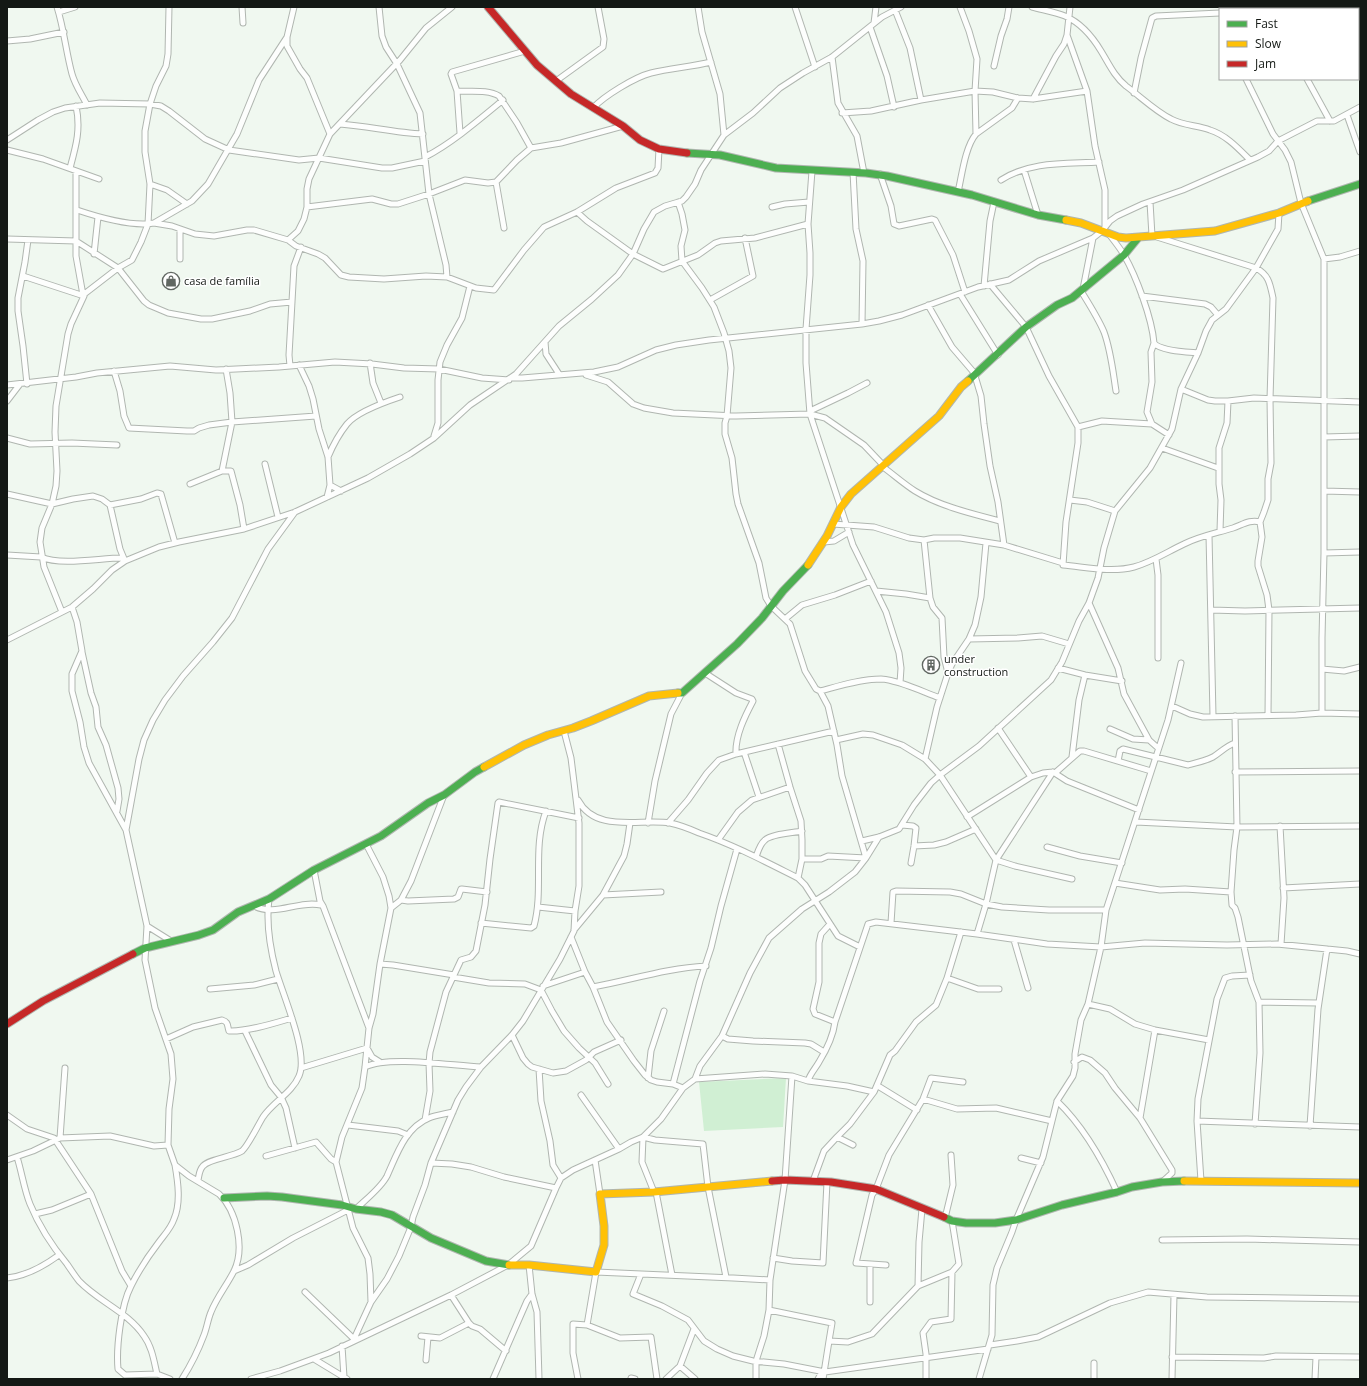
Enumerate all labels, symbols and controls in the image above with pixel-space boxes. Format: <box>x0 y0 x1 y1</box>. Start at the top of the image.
legend <box>1219 8 1359 80</box>
text: Fast <box>1255 15 1278 32</box>
text: Slow <box>1255 35 1282 52</box>
text: Jam <box>1254 55 1276 72</box>
shop icon: casa de família <box>161 271 181 291</box>
place label: casa de família <box>184 273 260 288</box>
place label: under construction <box>944 651 1008 679</box>
building icon: under construction <box>921 655 941 675</box>

